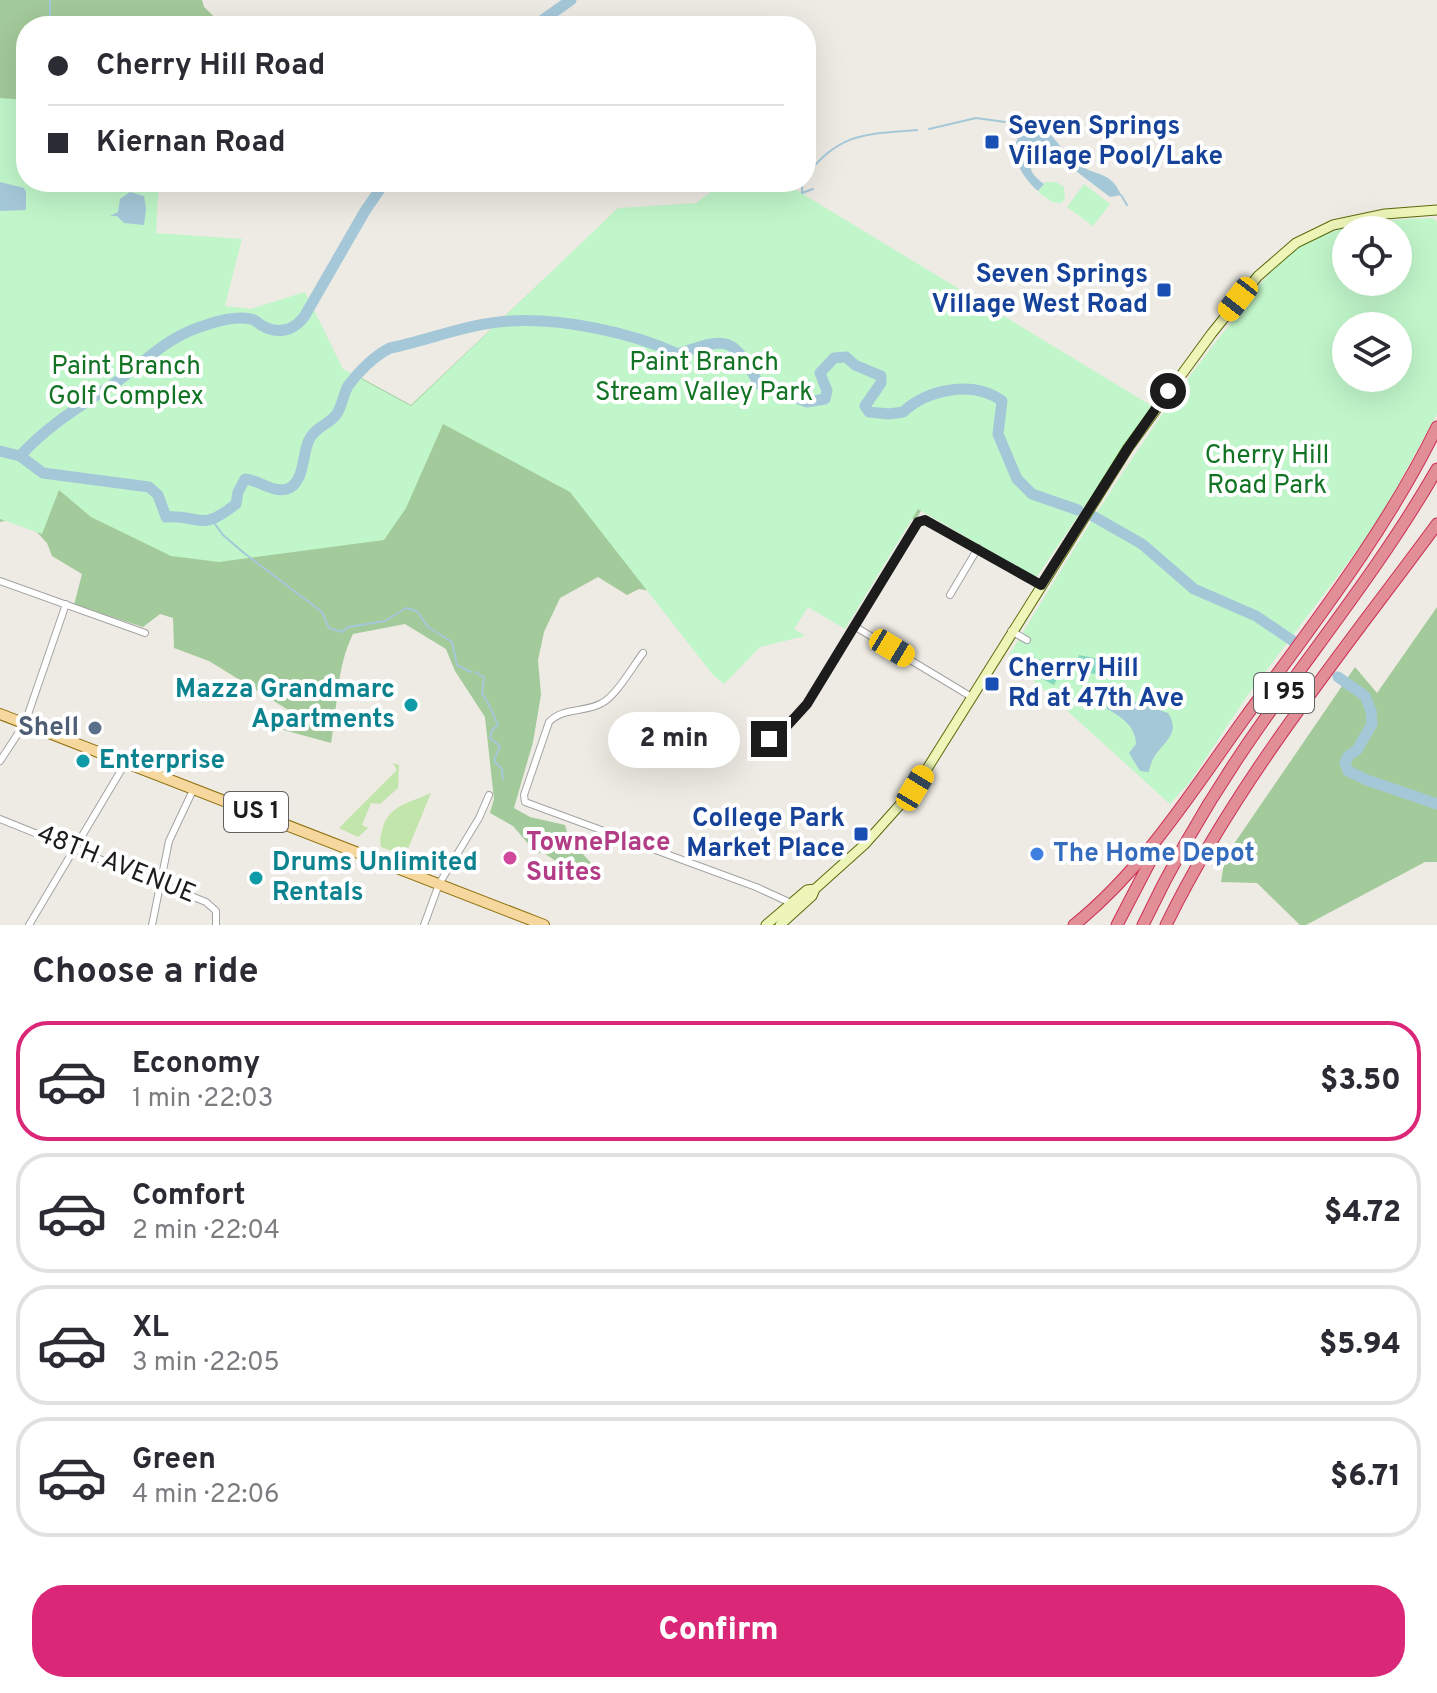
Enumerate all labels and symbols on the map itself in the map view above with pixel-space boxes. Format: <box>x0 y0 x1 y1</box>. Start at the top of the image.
place label: Seven Springs Village Pool/Lake <box>1008 111 1223 174</box>
marker: Seven Springs Village Pool/Lake <box>983 133 1001 151</box>
place label: Seven Springs Village West Road <box>932 259 1148 322</box>
car <box>1214 273 1262 325</box>
marker: Seven Springs Village West Road <box>1155 281 1173 299</box>
park label: Paint Branch Stream Valley Park <box>595 347 813 410</box>
park label: Paint Branch Golf Complex <box>48 351 204 414</box>
route start <box>1150 373 1186 409</box>
park label: Cherry Hill Road Park <box>1205 440 1329 503</box>
car <box>865 625 919 671</box>
place label: Cherry Hill Rd at 47th Ave <box>1008 653 1184 716</box>
road number: I 95 <box>1254 673 1314 713</box>
place label: Mazza Grandmarc Apartments <box>175 674 395 737</box>
marker: Cherry Hill Rd at 47th Ave <box>983 675 1001 693</box>
marker: Mazza Grandmarc Apartments <box>402 696 420 714</box>
callout: 2 min <box>609 711 741 767</box>
place label: Shell <box>18 712 79 745</box>
marker: Shell <box>86 719 104 737</box>
route end <box>751 721 787 757</box>
place label: Enterprise <box>99 745 225 778</box>
marker: Enterprise <box>74 752 92 770</box>
car <box>892 761 938 815</box>
road number: US 1 <box>224 792 288 832</box>
place label: College Park Market Place <box>686 803 845 866</box>
street label: 48TH AVENUE <box>32 818 200 912</box>
marker: College Park Market Place <box>852 825 870 843</box>
place label: TownePlace Suites <box>526 827 671 890</box>
place label: The Home Depot <box>1053 838 1255 871</box>
marker: The Home Depot <box>1028 845 1046 863</box>
place label: Drums Unlimited Rentals <box>272 847 478 910</box>
marker: TownePlace Suites <box>501 849 519 867</box>
marker: Drums Unlimited Rentals <box>247 869 265 887</box>

